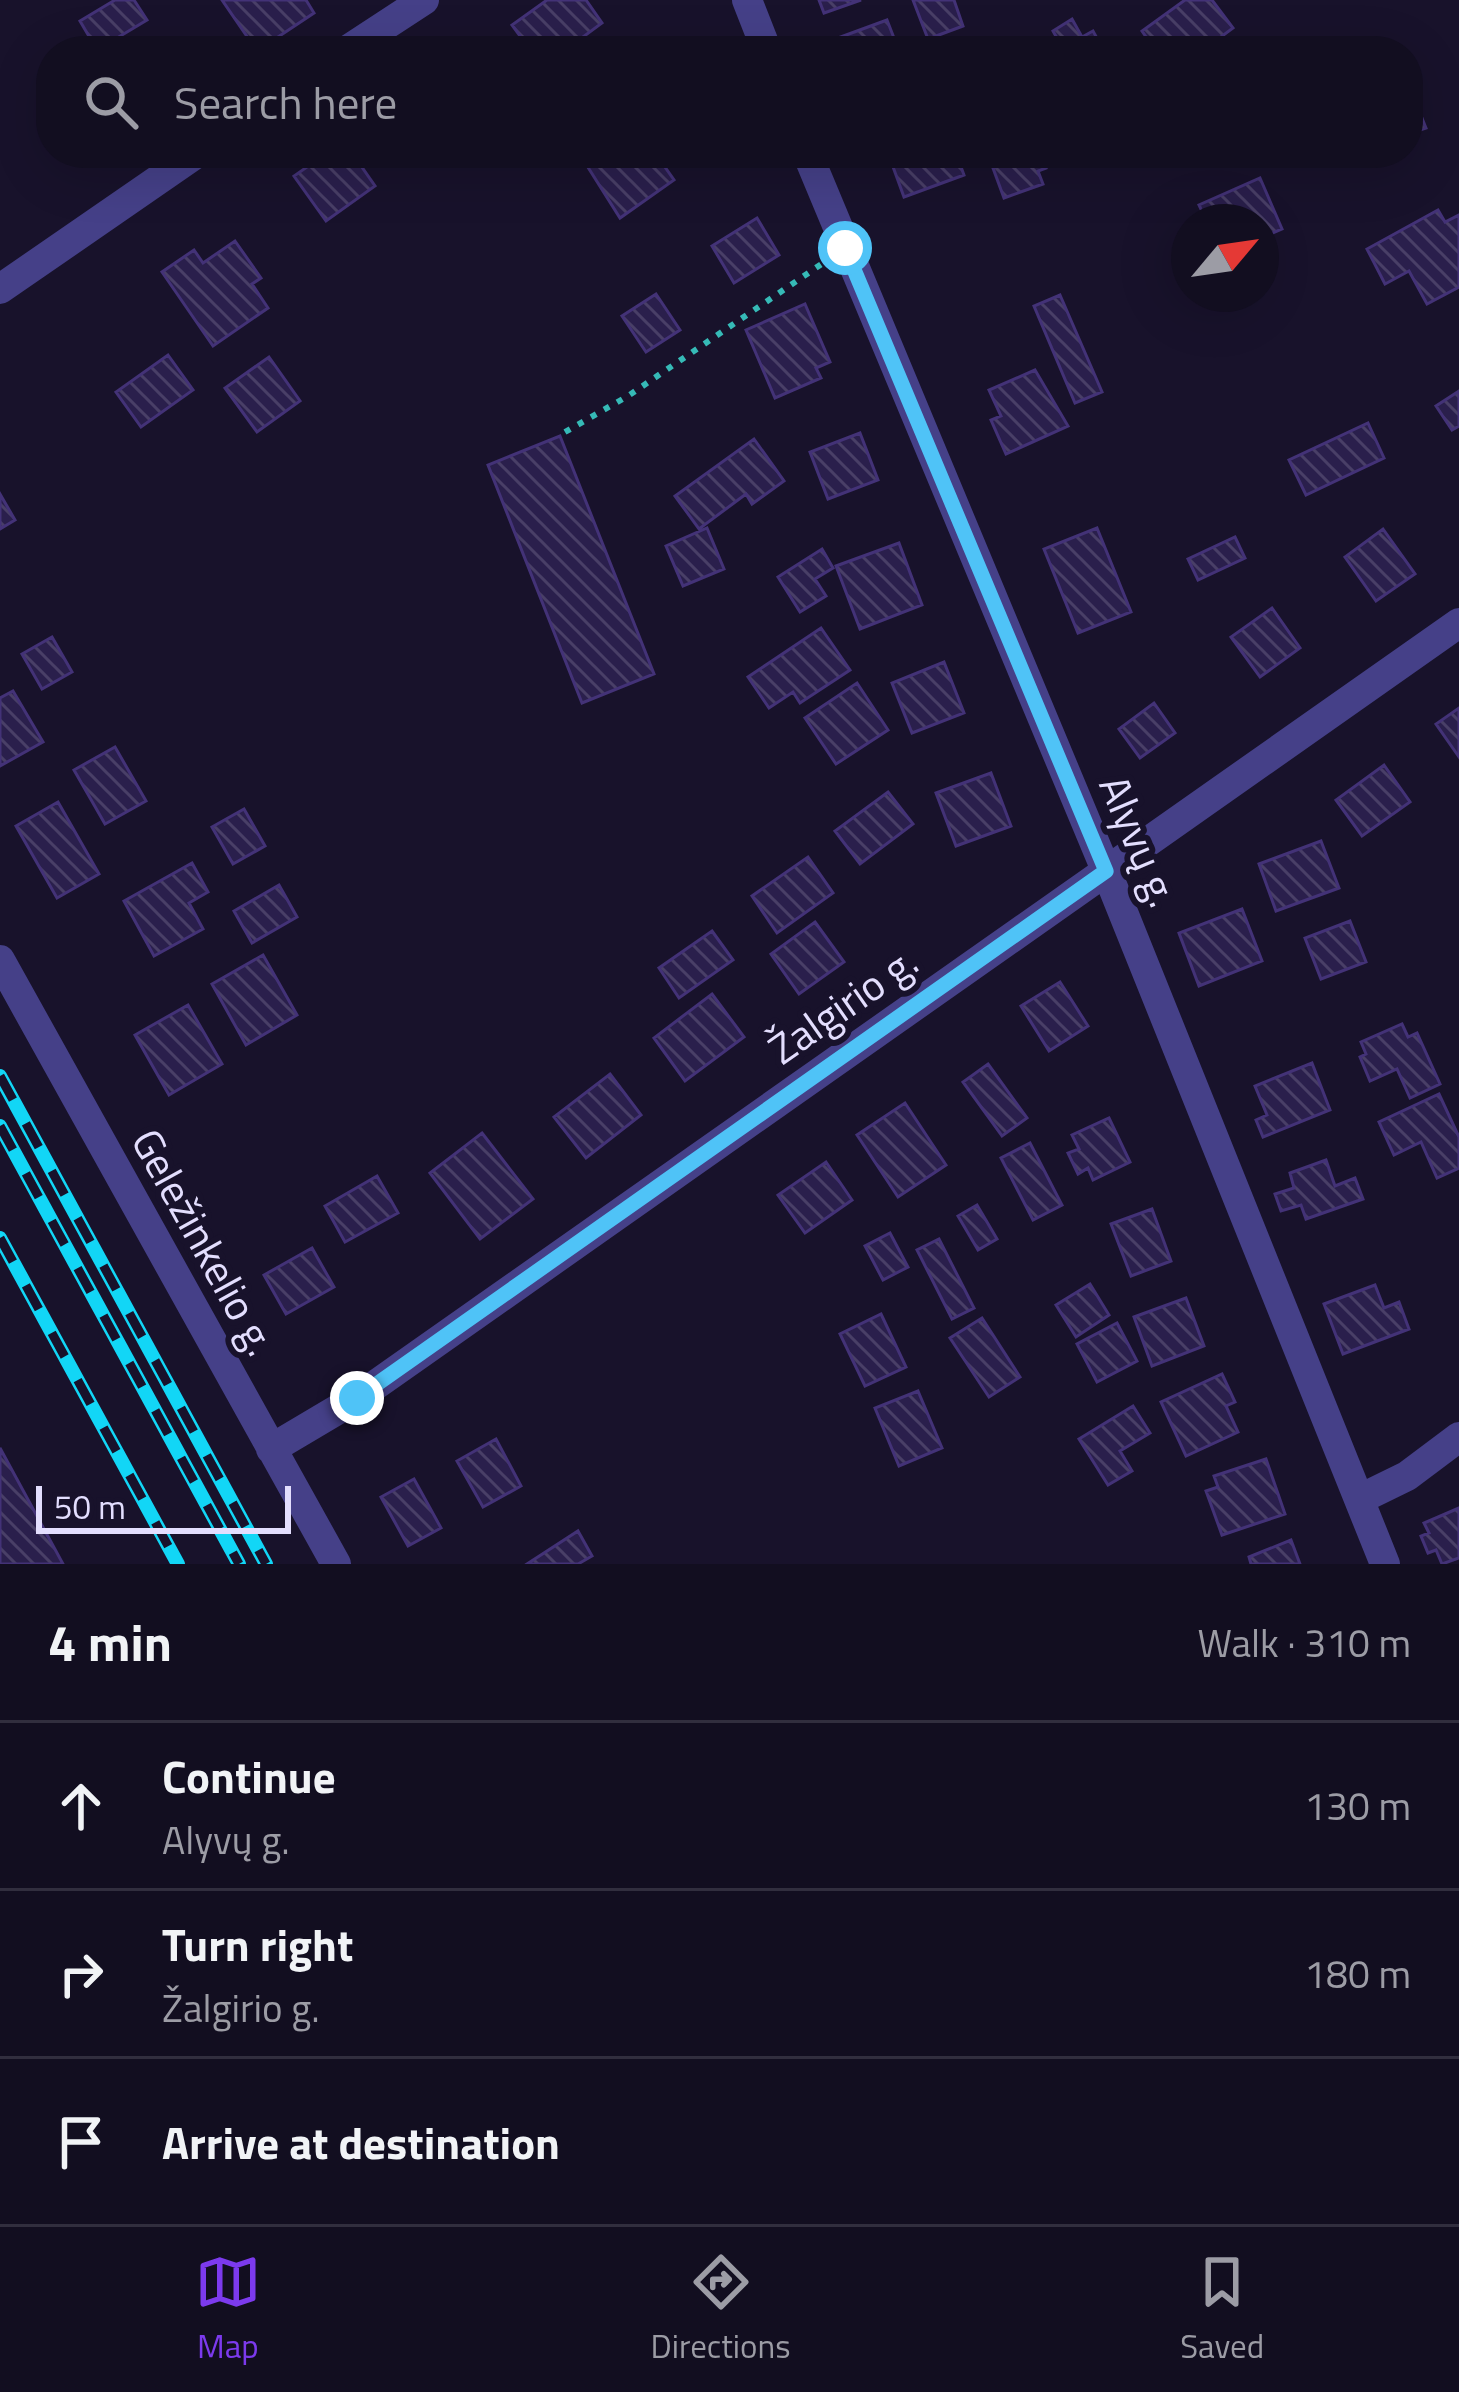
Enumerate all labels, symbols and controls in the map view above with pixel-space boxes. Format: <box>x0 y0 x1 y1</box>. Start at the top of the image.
search box <box>36 36 1423 168</box>
text: Search here <box>174 68 397 136</box>
icon: search <box>78 69 144 135</box>
north arrow <box>1171 204 1279 312</box>
route start <box>818 221 872 275</box>
street label: Alyvų g. <box>1084 765 1196 916</box>
street label: Žalgirio g. <box>755 929 930 1079</box>
street label: Geležinkelio g. <box>116 1116 294 1367</box>
route end <box>330 1371 384 1425</box>
scale bar <box>36 1480 291 1533</box>
text: 50 m <box>54 1482 126 1532</box>
text: 4 min <box>48 1603 172 1681</box>
text: Walk · 310 m <box>1197 1613 1411 1672</box>
text: Continue <box>162 1742 336 1810</box>
icon: ahead <box>48 1773 114 1839</box>
text: 130 m <box>1304 1776 1411 1835</box>
text: Alyvų g. <box>162 1810 290 1869</box>
text: Turn right <box>162 1910 353 1978</box>
icon: right <box>48 1941 114 2007</box>
text: 180 m <box>1304 1944 1411 2003</box>
text: Žalgirio g. <box>162 1978 320 2037</box>
text: Arrive at destination <box>162 2108 560 2176</box>
icon: arrive <box>48 2109 114 2175</box>
tab: Map <box>195 2249 261 2371</box>
tab: Directions <box>651 2249 790 2371</box>
tab: Saved <box>1180 2249 1264 2371</box>

